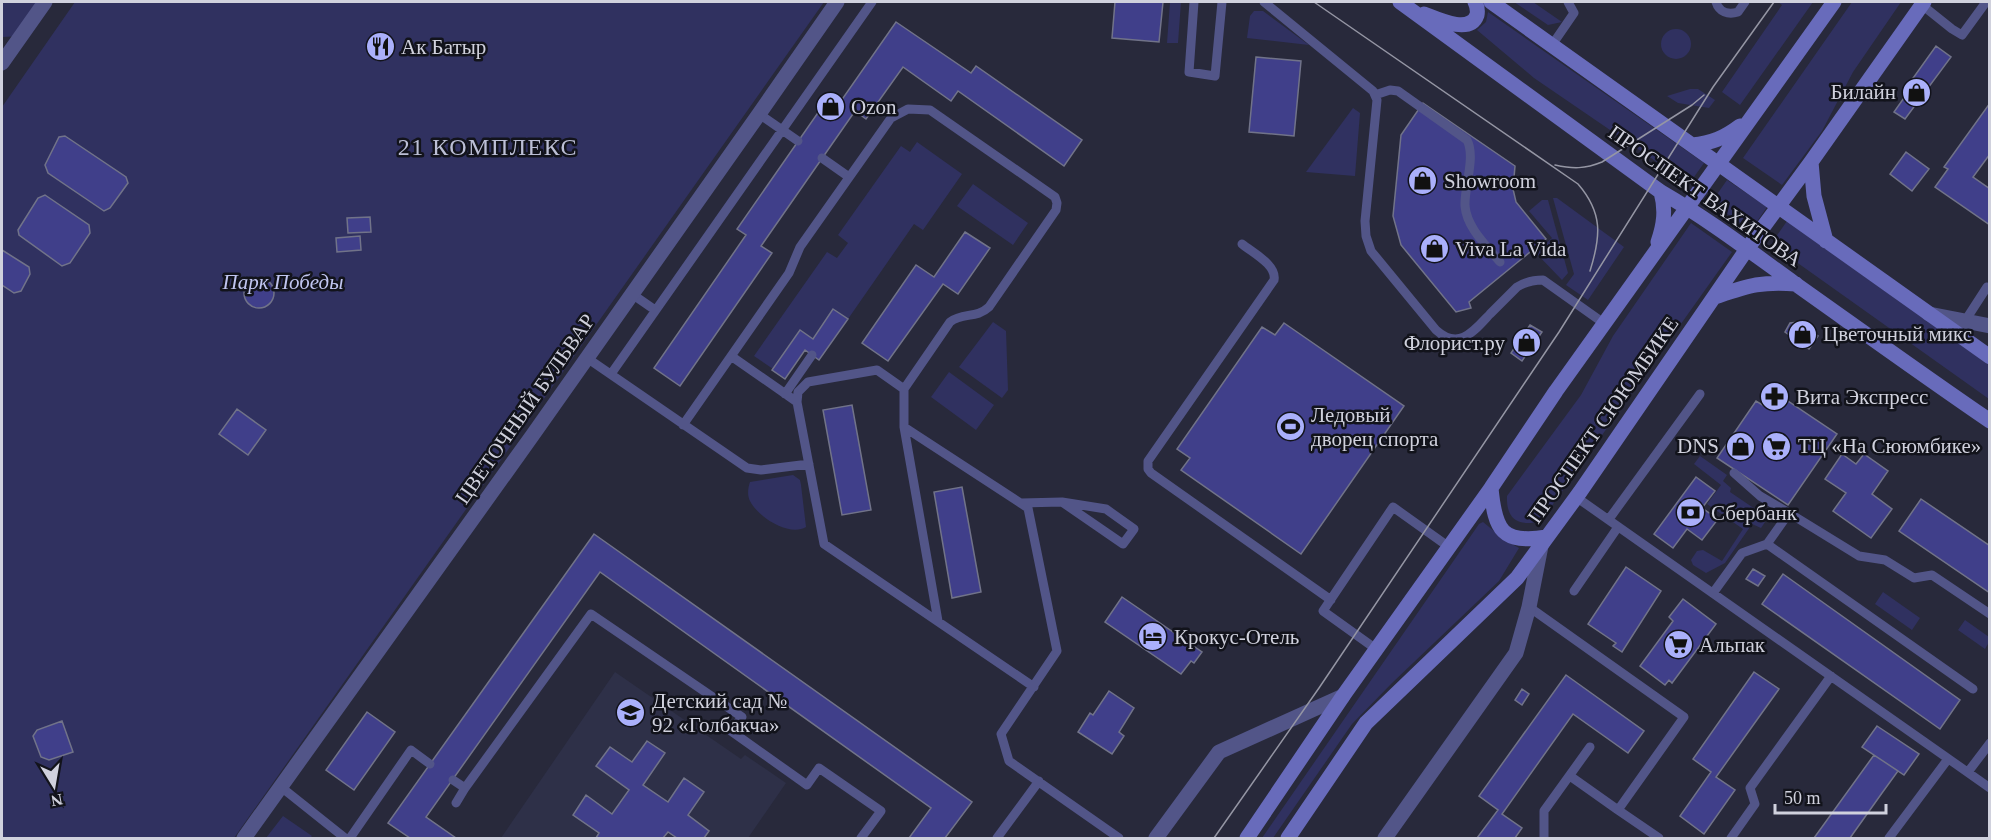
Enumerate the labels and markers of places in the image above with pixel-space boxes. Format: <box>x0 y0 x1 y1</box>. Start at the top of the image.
restaurant icon: Ак Батыр <box>364 31 396 63</box>
place label: Ак Батыр <box>401 35 486 59</box>
shop icon: Билайн <box>1901 76 1933 108</box>
place label: Билайн <box>1830 80 1896 104</box>
shop icon: Ozon <box>814 91 846 123</box>
place label: Ozon <box>851 95 897 119</box>
shop icon: Showroom <box>1407 165 1439 197</box>
place label: Showroom <box>1444 169 1536 193</box>
shop icon: Viva La Vida <box>1418 233 1450 265</box>
place label: Viva La Vida <box>1455 237 1567 261</box>
shop icon: Цветочный микс <box>1786 318 1818 350</box>
place label: Цветочный микс <box>1823 322 1972 346</box>
shop icon: Флорист.ру <box>1510 327 1542 359</box>
place label: Флорист.ру <box>1404 331 1505 355</box>
pharmacy icon: Вита Экспресс <box>1759 381 1791 413</box>
place label: Вита Экспресс <box>1796 385 1928 409</box>
place label: Ледовый дворец спорта <box>1311 403 1439 451</box>
sports icon: Ледовый дворец спорта <box>1274 411 1306 443</box>
shop icon: DNS <box>1724 430 1756 462</box>
supermarket icon: ТЦ «На Сююмбике» <box>1761 430 1793 462</box>
place label: DNS <box>1677 434 1719 458</box>
place label: ТЦ «На Сююмбике» <box>1798 434 1981 458</box>
bank icon: Сбербанк <box>1674 497 1706 529</box>
place label: Сбербанк <box>1711 501 1798 525</box>
hotel icon: Крокус-Отель <box>1137 621 1169 653</box>
place label: Крокус-Отель <box>1174 625 1299 649</box>
supermarket icon: Альпак <box>1662 629 1694 661</box>
place label: Альпак <box>1699 633 1766 657</box>
place label: Детский сад № 92 «Голбакча» <box>652 689 787 737</box>
school or university icon: Детский сад № 92 «Голбакча» <box>615 697 647 729</box>

